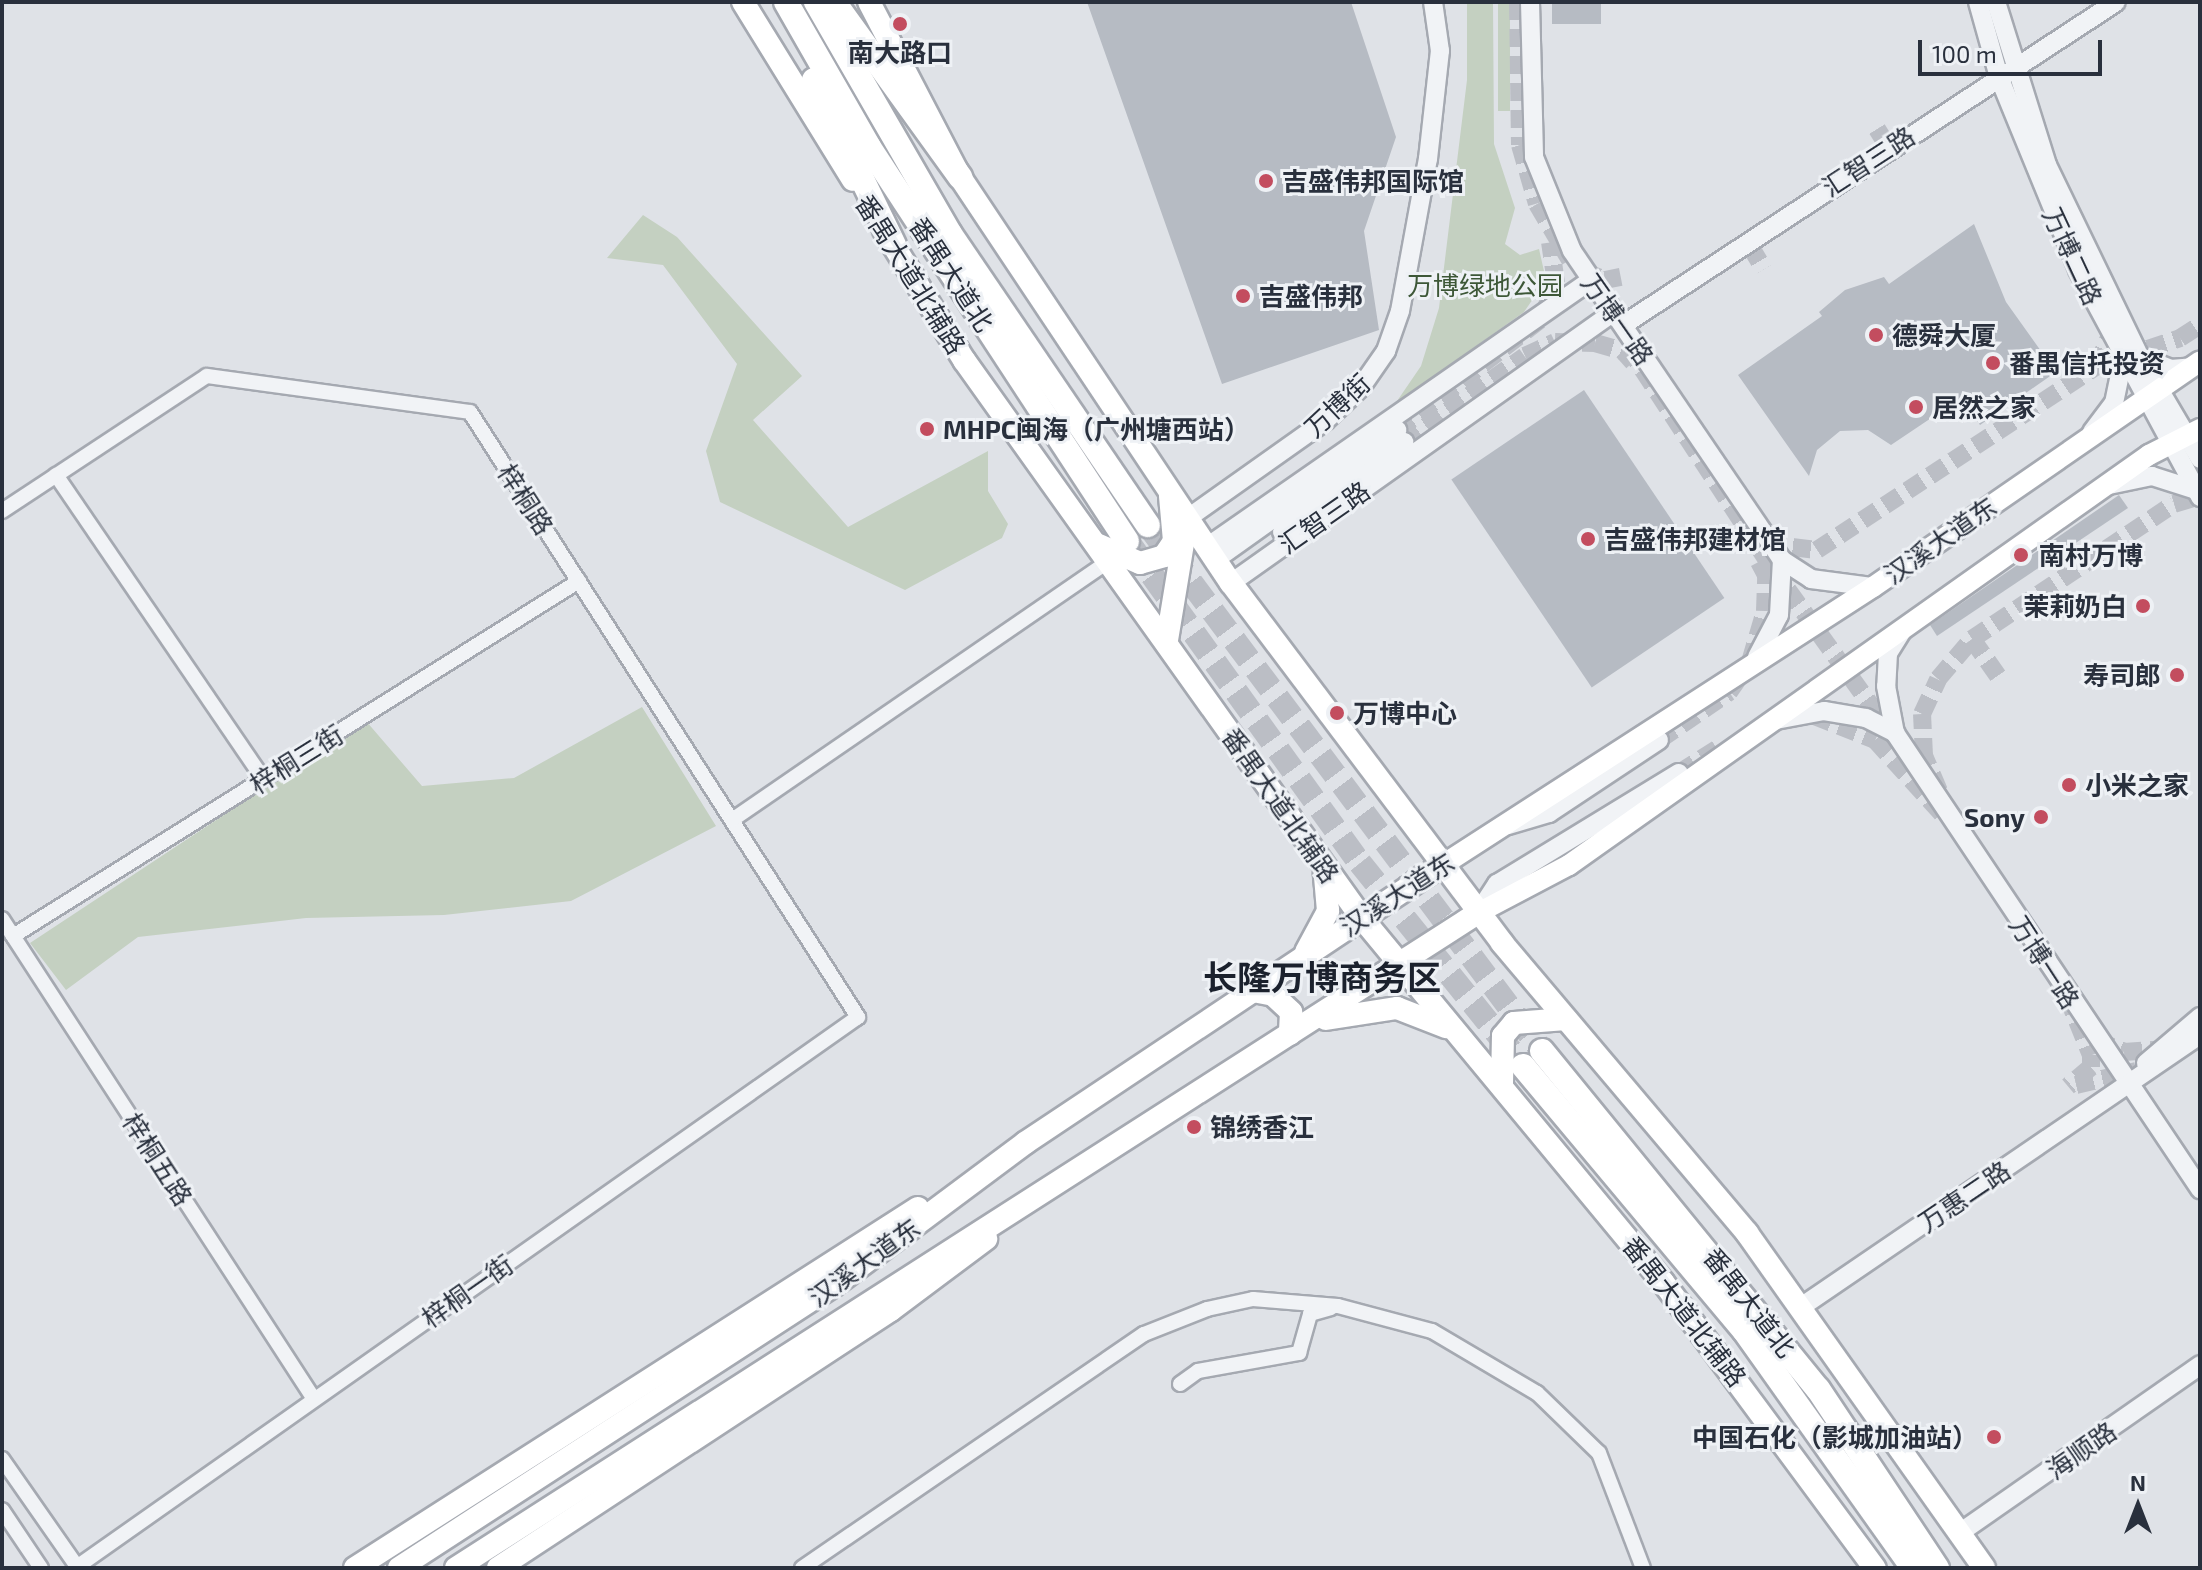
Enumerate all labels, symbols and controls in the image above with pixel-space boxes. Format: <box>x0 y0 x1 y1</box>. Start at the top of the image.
marker: 南大路口 <box>891 15 909 33</box>
scale bar <box>1922 24 2106 74</box>
place label: 南大路口 <box>848 36 952 68</box>
text: 100 m <box>1932 39 1997 68</box>
street label: 汇智三路 <box>1816 120 1920 202</box>
place label: 吉盛伟邦国际馆 <box>1282 165 1464 197</box>
marker: 吉盛伟邦国际馆 <box>1257 172 1275 190</box>
street label: 番禺大道北辅路 <box>850 189 972 359</box>
street label: 万博二路 <box>2037 202 2109 310</box>
street label: 番禺大道北 <box>904 211 1000 337</box>
street label: 万博一路 <box>1575 267 1661 371</box>
park label: 万博绿地公园 <box>1407 269 1563 301</box>
place label: 吉盛伟邦 <box>1259 280 1363 312</box>
marker: 吉盛伟邦 <box>1234 287 1252 305</box>
place label: 德舜大厦 <box>1892 319 1996 351</box>
marker: 德舜大厦 <box>1867 326 1885 344</box>
place label: 番禺信托投资 <box>2009 347 2165 379</box>
marker: 番禺信托投资 <box>1984 354 2002 372</box>
street label: 万博街 <box>1298 367 1376 443</box>
place label: 居然之家 <box>1932 391 2036 423</box>
marker: 居然之家 <box>1907 398 1925 416</box>
place label: MHPC闽海（广州塘西站） <box>943 413 1250 445</box>
marker: MHPC闽海（广州塘西站） <box>918 420 936 438</box>
street label: 梓桐路 <box>492 458 560 540</box>
street label: 汇智三路 <box>1272 474 1376 560</box>
street label: 汉溪大道东 <box>1878 490 2002 590</box>
place label: 吉盛伟邦建材馆 <box>1604 523 1786 555</box>
marker: 吉盛伟邦建材馆 <box>1579 530 1597 548</box>
place label: 南村万博 <box>2039 539 2143 571</box>
marker: 南村万博 <box>2010 544 2032 566</box>
place label: 茉莉奶白 <box>2023 590 2127 622</box>
marker: 茉莉奶白 <box>2134 597 2152 615</box>
place label: 寿司郎 <box>2083 659 2161 691</box>
marker: 寿司郎 <box>2168 666 2186 684</box>
place label: 万博中心 <box>1353 697 1457 729</box>
marker: 万博中心 <box>1328 704 1346 722</box>
street label: 梓桐三街 <box>244 718 348 800</box>
street label: 番禺大道北辅路 <box>1216 722 1346 888</box>
place label: 小米之家 <box>2085 769 2189 801</box>
marker: 小米之家 <box>2060 776 2078 794</box>
place label: Sony <box>1964 801 2025 833</box>
marker: Sony <box>2032 808 2050 826</box>
street label: 汉溪大道东 <box>1334 846 1460 942</box>
street label: 万博一路 <box>2004 910 2086 1014</box>
district label: 长隆万博商务区 <box>1203 957 1441 997</box>
street label: 梓桐五路 <box>117 1107 199 1211</box>
place label: 锦绣香江 <box>1210 1111 1314 1143</box>
marker: 锦绣香江 <box>1185 1118 1203 1136</box>
street label: 万惠二路 <box>1912 1154 2016 1238</box>
street label: 汉溪大道东 <box>802 1211 926 1313</box>
street label: 番禺大道北辅路 <box>1617 1230 1753 1392</box>
street label: 番禺大道北 <box>1698 1241 1802 1363</box>
street label: 梓桐一街 <box>415 1248 519 1334</box>
street label: 海顺路 <box>2040 1415 2122 1485</box>
place label: 中国石化（影城加油站） <box>1692 1421 1978 1453</box>
marker: 中国石化（影城加油站） <box>1985 1428 2003 1446</box>
north arrow <box>2098 1466 2178 1546</box>
text: N <box>2130 1469 2146 1495</box>

